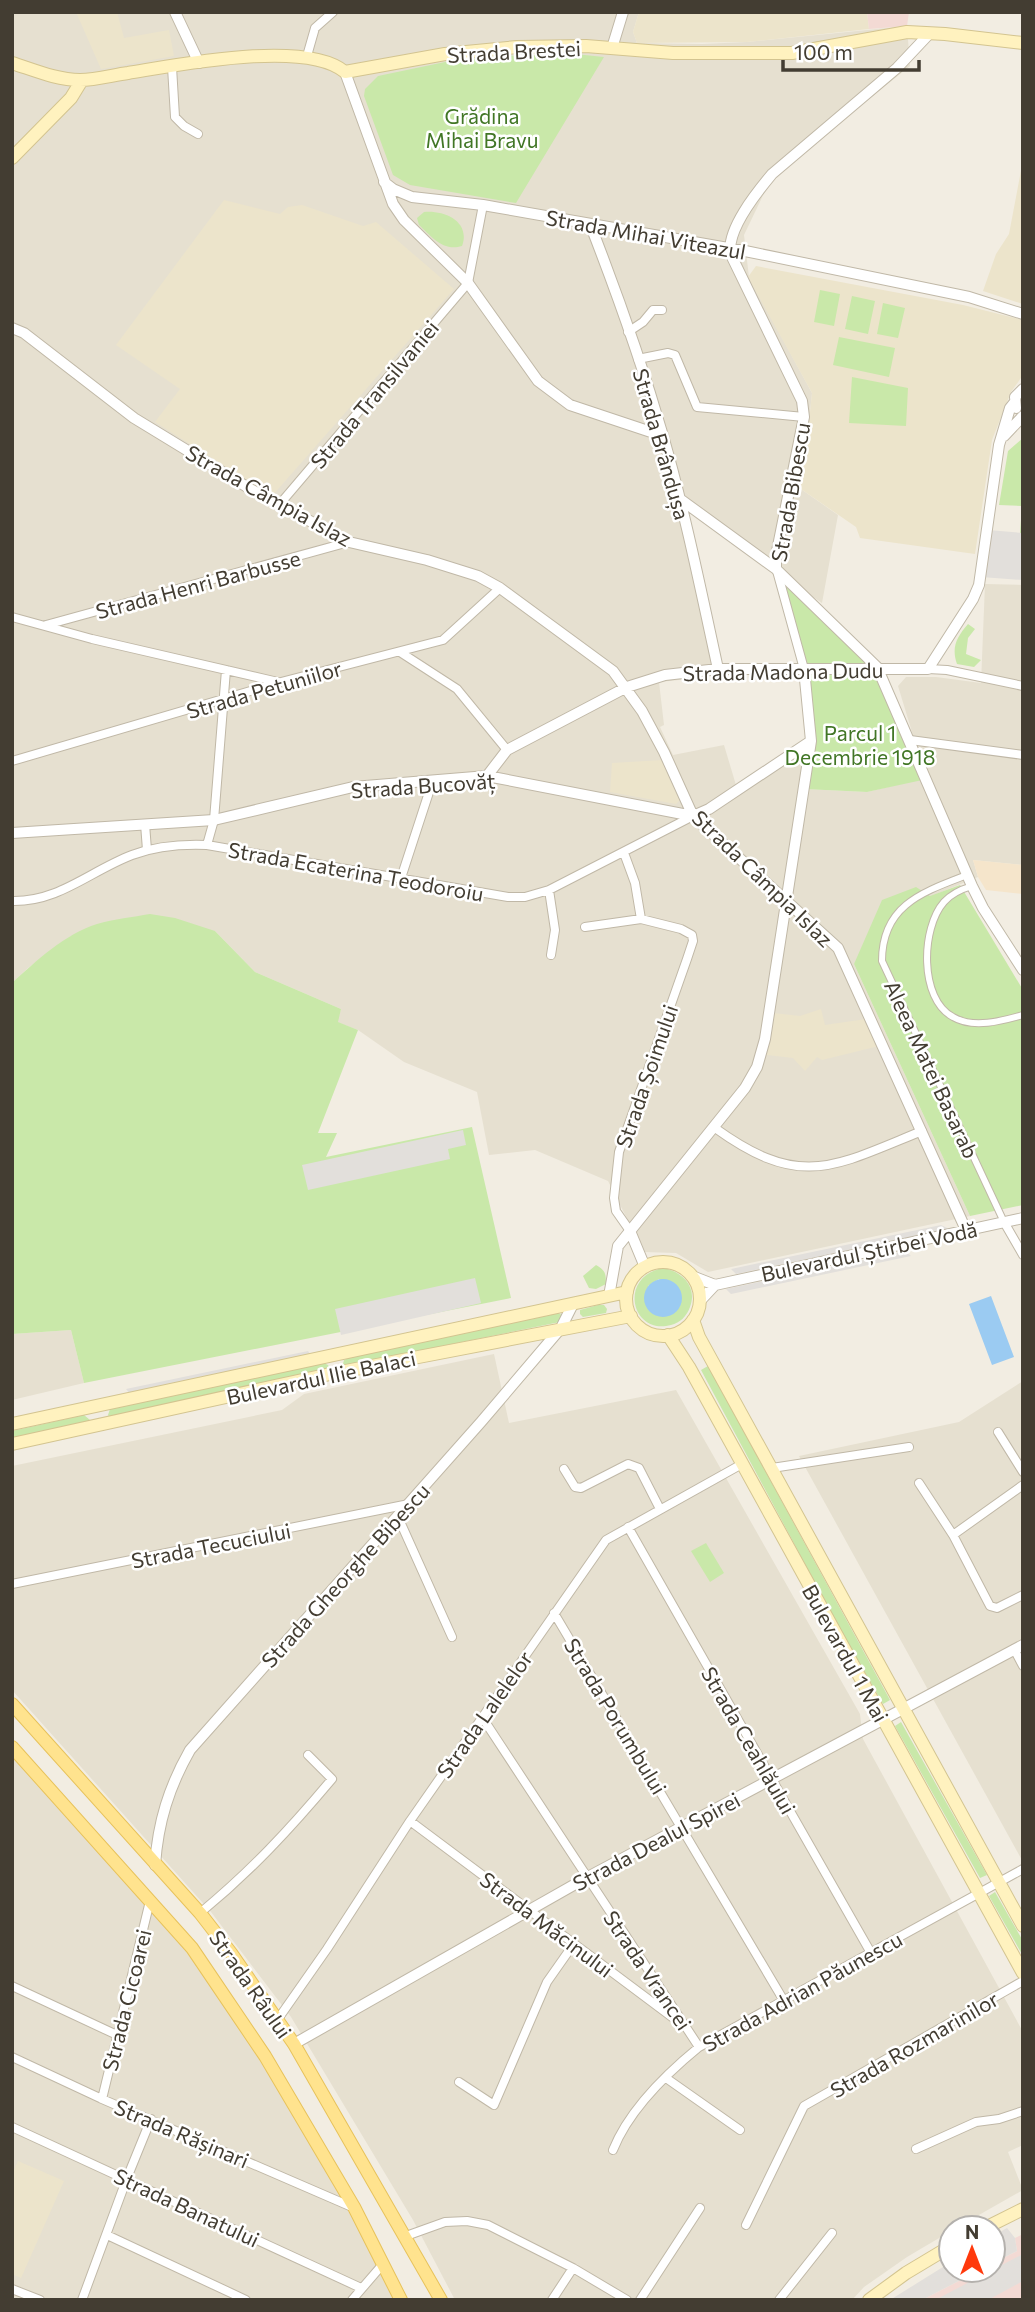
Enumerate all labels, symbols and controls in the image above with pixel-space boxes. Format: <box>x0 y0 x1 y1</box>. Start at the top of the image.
scale bar <box>783 28 920 72</box>
street label: Strada Brestei <box>446 35 582 67</box>
text: 100 m <box>794 39 853 64</box>
park label: Grădina Mihai Bravu <box>426 103 538 152</box>
street label: Strada Mihai Viteazul <box>544 204 748 264</box>
street label: Strada Transilvaniei <box>305 315 443 473</box>
street label: Strada Brândușa <box>627 366 696 523</box>
street label: Strada Bibescu <box>765 420 815 564</box>
street label: Strada Câmpia Islaz <box>182 439 356 551</box>
street label: Strada Henri Barbusse <box>93 545 303 623</box>
street label: Strada Petuniilor <box>184 655 344 723</box>
street label: Strada Madona Dudu <box>682 657 884 685</box>
park label: Parcul 1 Decembrie 1918 <box>784 720 936 769</box>
street label: Strada Bucovăț <box>350 767 496 805</box>
street label: Strada Câmpia Islaz <box>688 805 838 951</box>
street label: Strada Ecaterina Teodoroiu <box>226 836 486 906</box>
street label: Aleea Matei Basarab <box>880 976 984 1162</box>
street label: Strada Șoimului <box>610 1001 684 1152</box>
street label: Bulevardul Știrbei Vodă <box>759 1216 980 1288</box>
street label: Bulevardul Ilie Balaci <box>224 1345 418 1409</box>
street label: Strada Gheorghe Bibescu <box>256 1478 434 1672</box>
street label: Strada Tecuciului <box>129 1517 293 1573</box>
street label: Bulevardul 1 Mai <box>798 1580 894 1726</box>
street label: Strada Porumbului <box>560 1634 672 1798</box>
street label: Strada Lalelelor <box>431 1646 537 1782</box>
street label: Strada Ceahlăului <box>697 1662 801 1818</box>
street label: Strada Dealul Spirei <box>568 1786 744 1896</box>
street label: Strada Măcinului <box>476 1866 618 1982</box>
street label: Strada Vrancei <box>599 1906 697 2034</box>
street label: Strada Râului <box>205 1925 297 2043</box>
street label: Strada Adrian Păunescu <box>698 1926 906 2056</box>
street label: Strada Cicoarei <box>96 1927 156 2073</box>
street label: Strada Rozmarinilor <box>825 1986 1003 2102</box>
street label: Strada Rășinari <box>110 2093 253 2174</box>
street label: Strada Banatului <box>110 2162 264 2252</box>
north arrow <box>937 2214 1007 2284</box>
text: N <box>965 2220 979 2243</box>

